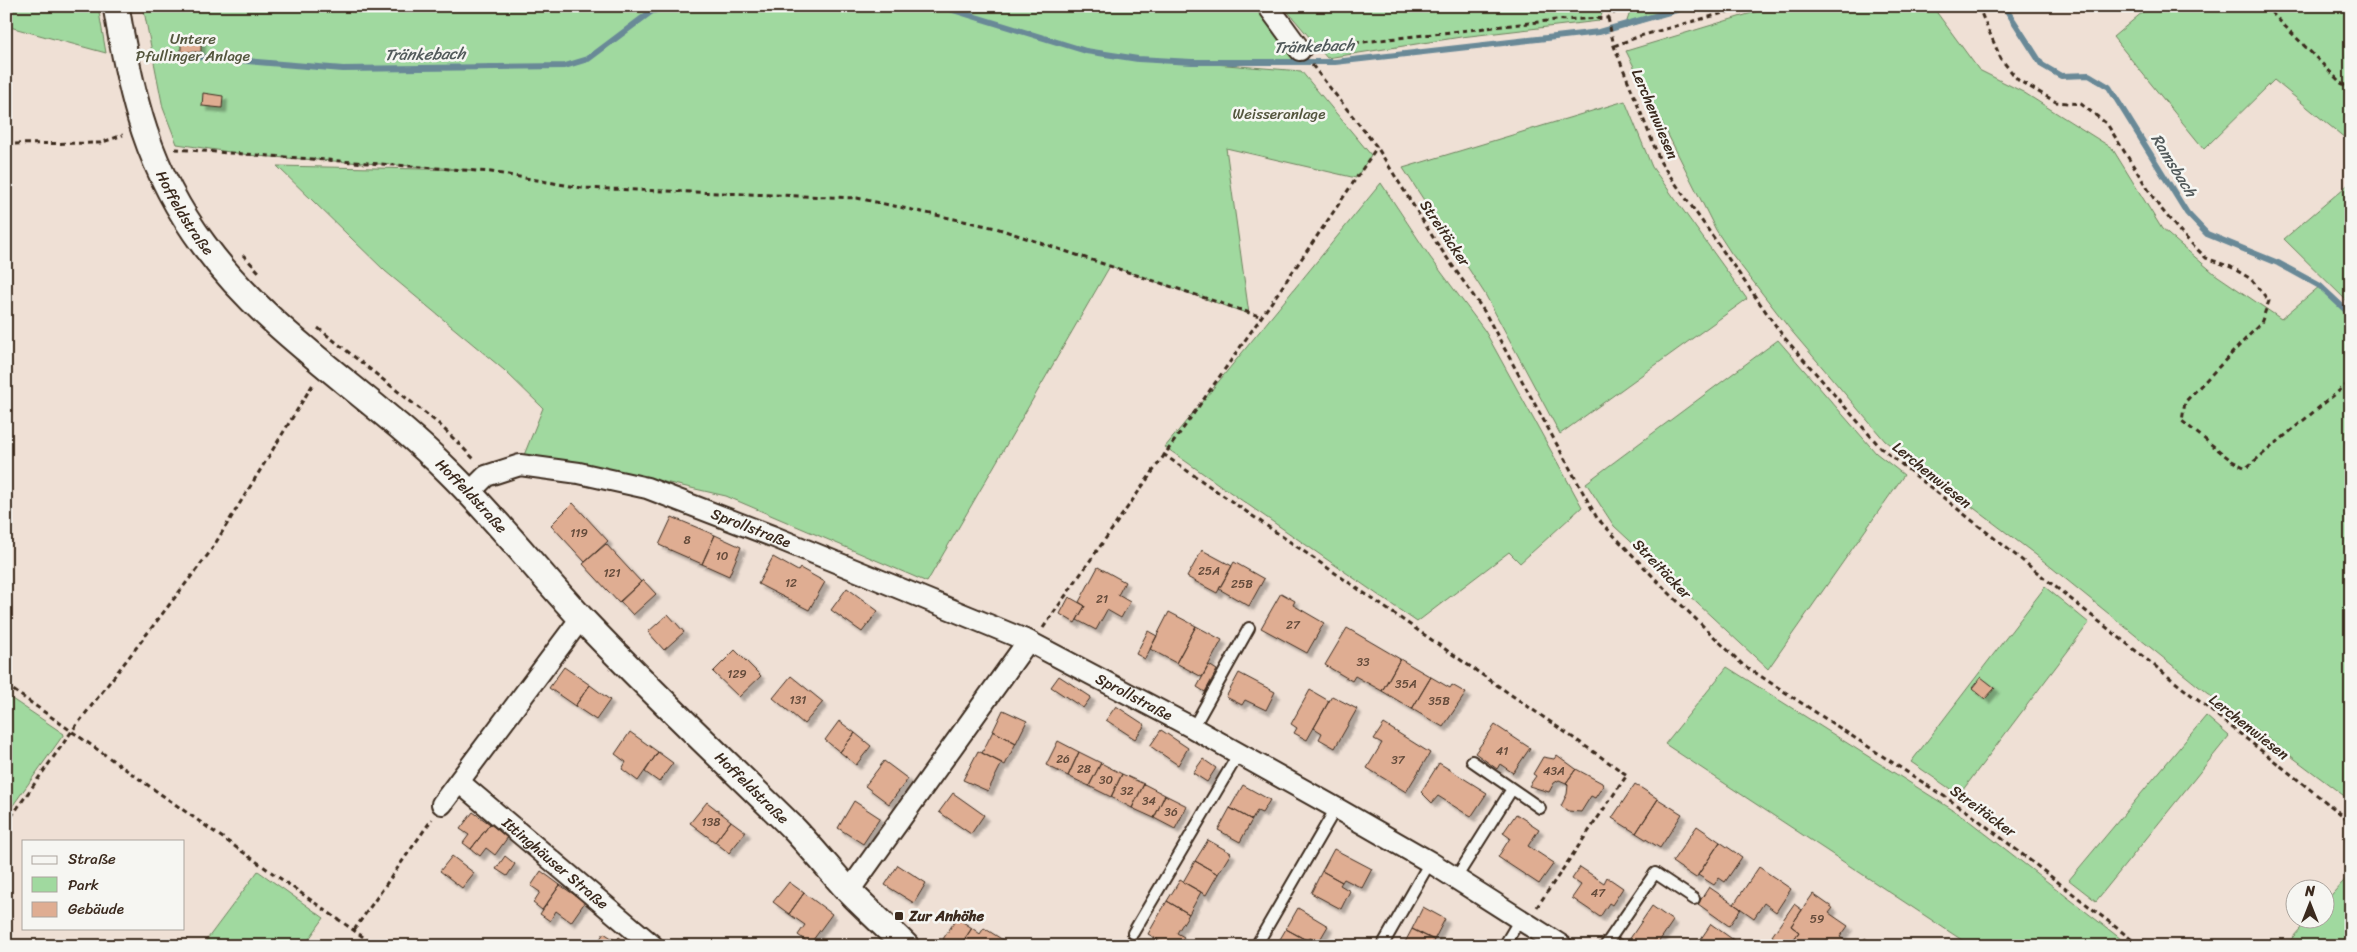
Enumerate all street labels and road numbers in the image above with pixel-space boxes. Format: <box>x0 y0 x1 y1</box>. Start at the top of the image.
street label: Lerchenwiesen <box>1624 65 1686 163</box>
street label: Hoffeldstraße <box>149 166 221 261</box>
street label: Streitäcker <box>1413 194 1478 273</box>
street label: Lerchenwiesen <box>1886 435 1978 515</box>
street label: Hoffeldstraße <box>429 452 514 540</box>
street label: Sprollstraße <box>707 501 795 555</box>
street label: Streitäcker <box>1626 532 1698 606</box>
street label: Sprollstraße <box>1091 666 1177 728</box>
street label: Lerchenwiesen <box>2203 687 2295 767</box>
street label: Hoffeldstraße <box>708 745 796 831</box>
street label: Streitäcker <box>1944 778 2022 844</box>
street label: Ittinghäuser Straße <box>495 810 615 916</box>

